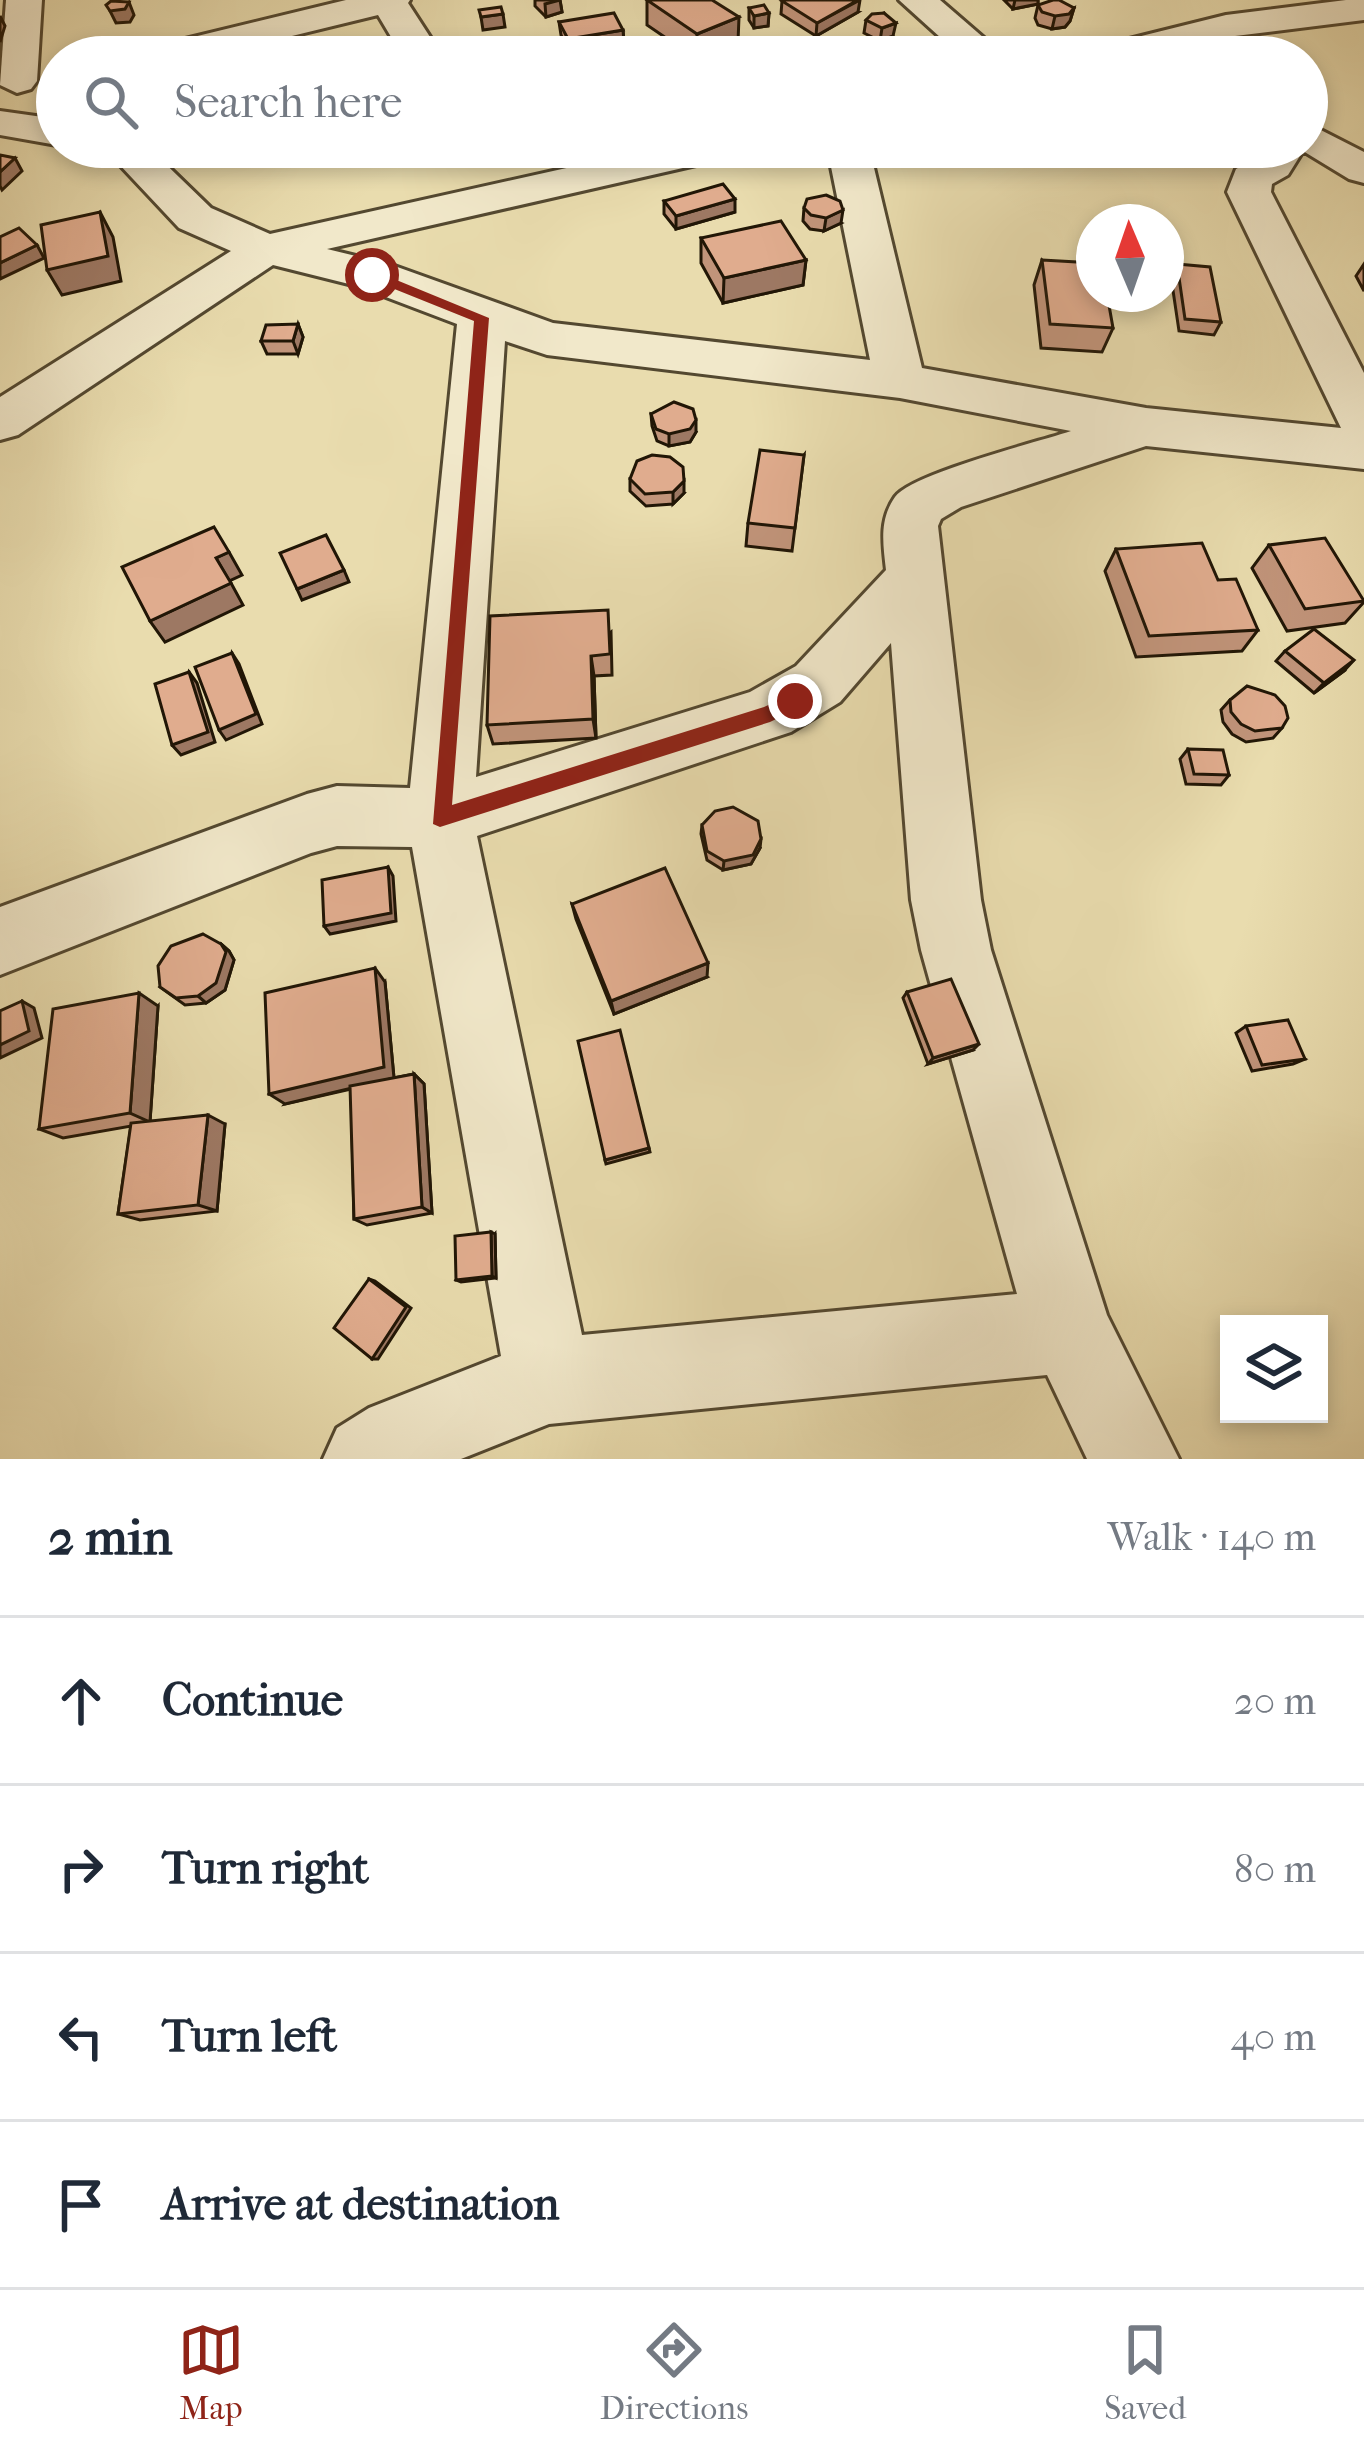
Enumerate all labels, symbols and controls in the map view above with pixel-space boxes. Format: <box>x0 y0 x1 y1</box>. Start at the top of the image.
search box <box>36 36 1328 168</box>
icon: search <box>78 69 144 135</box>
text: Search here <box>174 76 402 129</box>
north arrow <box>1076 204 1184 312</box>
route start <box>345 248 399 302</box>
route end <box>768 674 822 728</box>
map controls <box>1220 1315 1328 1423</box>
button: layers <box>1220 1315 1328 1423</box>
text: 2 min <box>48 1507 172 1567</box>
text: Walk · 140 m <box>1108 1514 1316 1560</box>
icon: ahead <box>48 1668 114 1734</box>
text: Continue <box>162 1674 343 1727</box>
text: 20 m <box>1234 1678 1316 1724</box>
icon: right <box>48 1836 114 1902</box>
text: Turn right <box>162 1842 369 1895</box>
text: 80 m <box>1234 1846 1316 1892</box>
icon: left <box>48 2004 114 2070</box>
text: Turn left <box>162 2010 337 2063</box>
text: 40 m <box>1231 2014 1316 2060</box>
icon: arrive <box>48 2172 114 2238</box>
text: Arrive at destination <box>162 2178 559 2231</box>
tab: Map <box>178 2317 244 2428</box>
tab: Directions <box>600 2317 748 2428</box>
tab: Saved <box>1104 2317 1186 2428</box>

